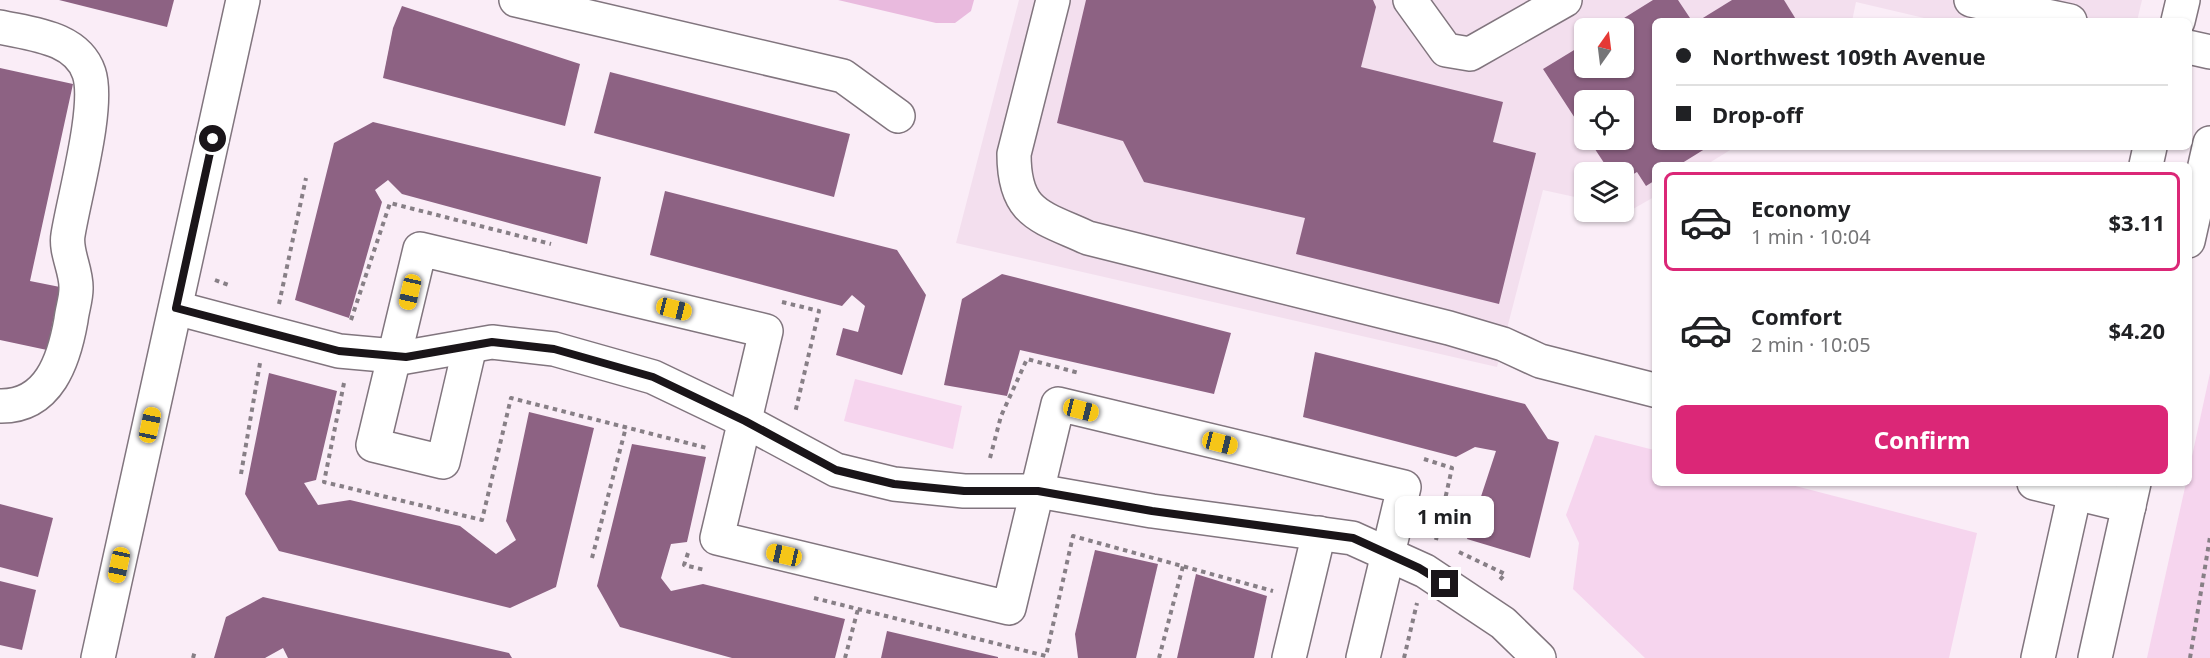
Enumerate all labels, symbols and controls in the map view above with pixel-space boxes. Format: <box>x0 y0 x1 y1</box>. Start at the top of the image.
north arrow <box>1574 18 1634 78</box>
map controls <box>1574 18 1634 222</box>
text: Northwest 109th Avenue <box>1712 41 1986 71</box>
button: locate <box>1574 90 1634 150</box>
text: Drop-off <box>1712 99 1803 129</box>
route start <box>199 125 226 152</box>
button: layers <box>1574 162 1634 222</box>
text: Economy <box>1751 193 1850 223</box>
icon: car <box>1679 195 1733 249</box>
text: $3.11 <box>2108 207 2165 237</box>
text: 1 min · 10:04 <box>1751 223 1871 250</box>
car <box>397 272 423 312</box>
car <box>654 296 694 322</box>
text: Comfort <box>1751 301 1842 331</box>
icon: car <box>1679 303 1733 357</box>
text: $4.20 <box>2108 315 2165 345</box>
text: 2 min · 10:05 <box>1751 331 1871 358</box>
car <box>1061 397 1101 423</box>
button: Confirm <box>1676 405 2168 474</box>
car <box>137 406 163 444</box>
car <box>1200 430 1240 456</box>
callout: 1 min <box>1396 497 1494 539</box>
text: 1 min <box>1417 503 1472 530</box>
car <box>764 542 804 568</box>
car <box>106 546 132 584</box>
route end <box>1431 570 1458 597</box>

